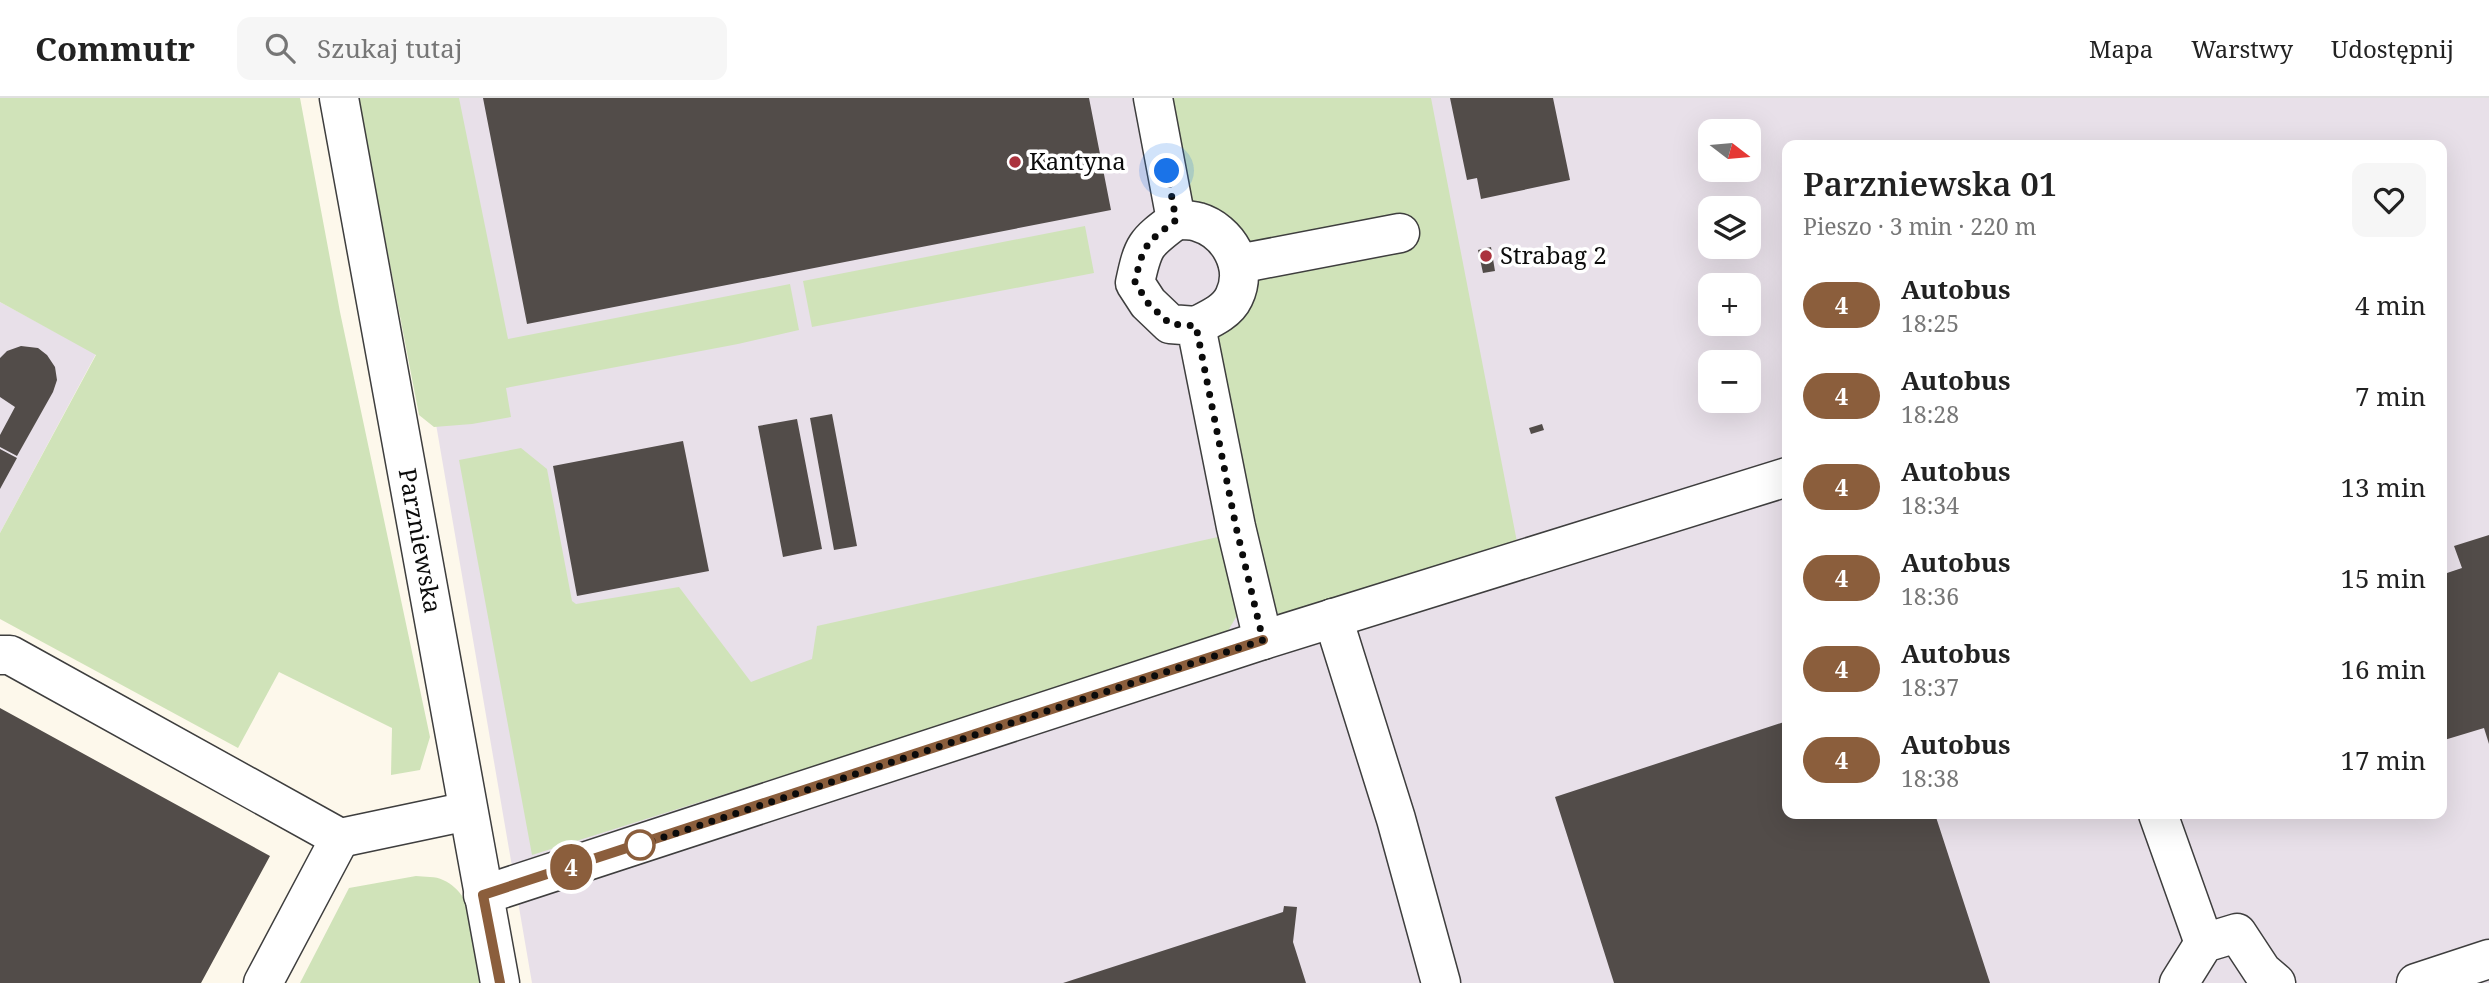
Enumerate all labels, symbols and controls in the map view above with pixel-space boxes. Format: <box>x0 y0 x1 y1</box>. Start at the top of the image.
search box <box>237 17 727 80</box>
text: Commutr <box>35 26 195 71</box>
icon: search <box>261 29 299 67</box>
text: Szukaj tutaj <box>317 30 463 66</box>
text: Mapa <box>2089 32 2153 65</box>
text: Warstwy <box>2191 32 2293 65</box>
text: Udostępnij <box>2331 32 2454 65</box>
north arrow <box>1698 119 1760 182</box>
map controls <box>1698 119 1761 413</box>
place label: Kantyna <box>1029 144 1126 177</box>
your location <box>1149 153 1184 188</box>
marker: Kantyna <box>1007 154 1023 170</box>
text: Parzniewska 01 <box>1803 161 2057 206</box>
button: heart <box>2352 163 2426 237</box>
button: layers <box>1698 196 1761 259</box>
text: Pieszo · 3 min · 220 m <box>1803 210 2036 242</box>
place label: Strabag 2 <box>1500 238 1607 271</box>
marker: Strabag 2 <box>1478 248 1494 264</box>
text: Autobus <box>1901 271 2011 307</box>
button: + <box>1698 273 1761 336</box>
text: 4 min <box>2355 287 2426 323</box>
text: 4 <box>1835 288 1848 321</box>
text: 18:25 <box>1901 307 1959 339</box>
button: − <box>1698 350 1761 413</box>
text: Autobus <box>1901 362 2011 398</box>
text: 7 min <box>2355 378 2426 414</box>
text: 4 <box>1835 379 1848 412</box>
text: 18:28 <box>1901 398 1959 430</box>
text: Autobus <box>1901 453 2011 489</box>
street label: Parzniewska <box>392 465 450 616</box>
text: 13 min <box>2341 469 2426 505</box>
text: 4 <box>1835 470 1848 503</box>
text: 18:34 <box>1901 489 1959 521</box>
text: Autobus <box>1901 544 2011 580</box>
text: 15 min <box>2341 560 2426 596</box>
text: 4 <box>1835 561 1848 594</box>
text: 18:36 <box>1901 580 1959 612</box>
text: Autobus <box>1901 635 2011 671</box>
text: 16 min <box>2341 651 2426 687</box>
text: 4 <box>1835 652 1848 685</box>
text: 18:37 <box>1901 671 1959 703</box>
text: Autobus <box>1901 726 2011 762</box>
text: 17 min <box>2341 742 2426 778</box>
text: 4 <box>1835 743 1848 776</box>
text: 18:38 <box>1901 762 1959 794</box>
unlabelled marker <box>625 830 655 860</box>
line badge: 4 <box>548 844 594 890</box>
text: 4 <box>564 850 578 883</box>

